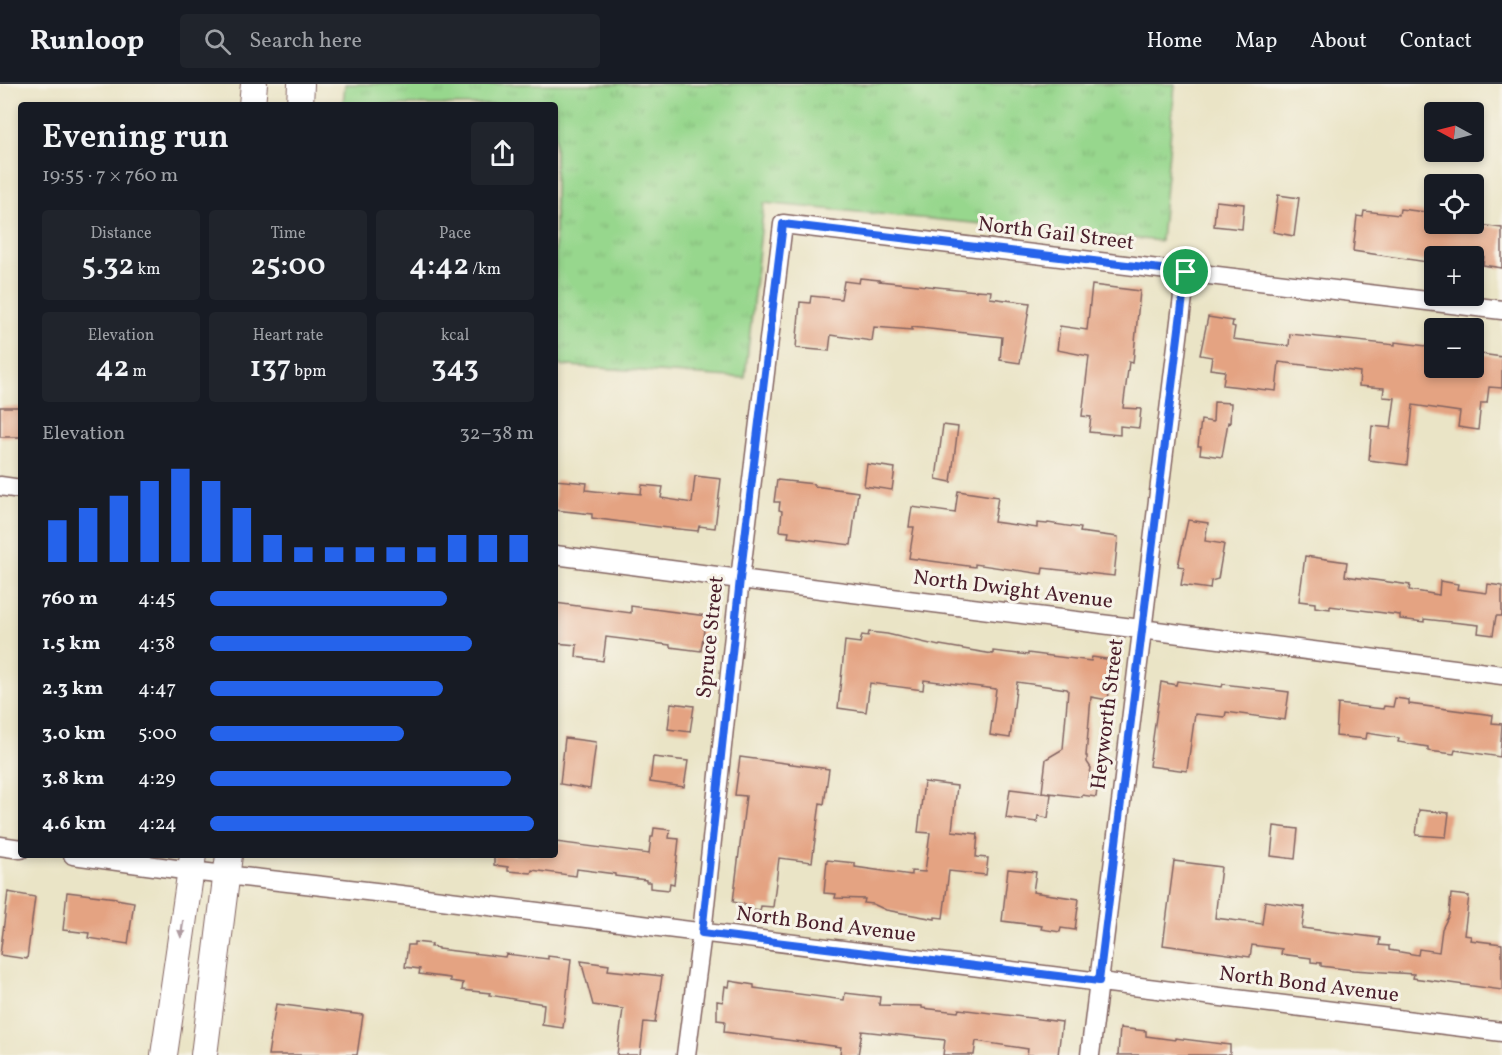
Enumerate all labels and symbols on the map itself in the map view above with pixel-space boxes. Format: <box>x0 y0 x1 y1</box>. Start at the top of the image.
north arrow <box>1424 102 1484 162</box>
street label: North Gail Street <box>976 210 1136 258</box>
pin <box>1160 246 1211 297</box>
street label: North Dwight Avenue <box>911 563 1115 617</box>
street label: Spruce Street <box>690 574 732 700</box>
street label: Heyworth Street <box>1084 637 1132 791</box>
street label: North Bond Avenue <box>734 900 918 950</box>
one-way arrow <box>178 919 187 938</box>
street label: North Bond Avenue <box>1217 960 1401 1010</box>

